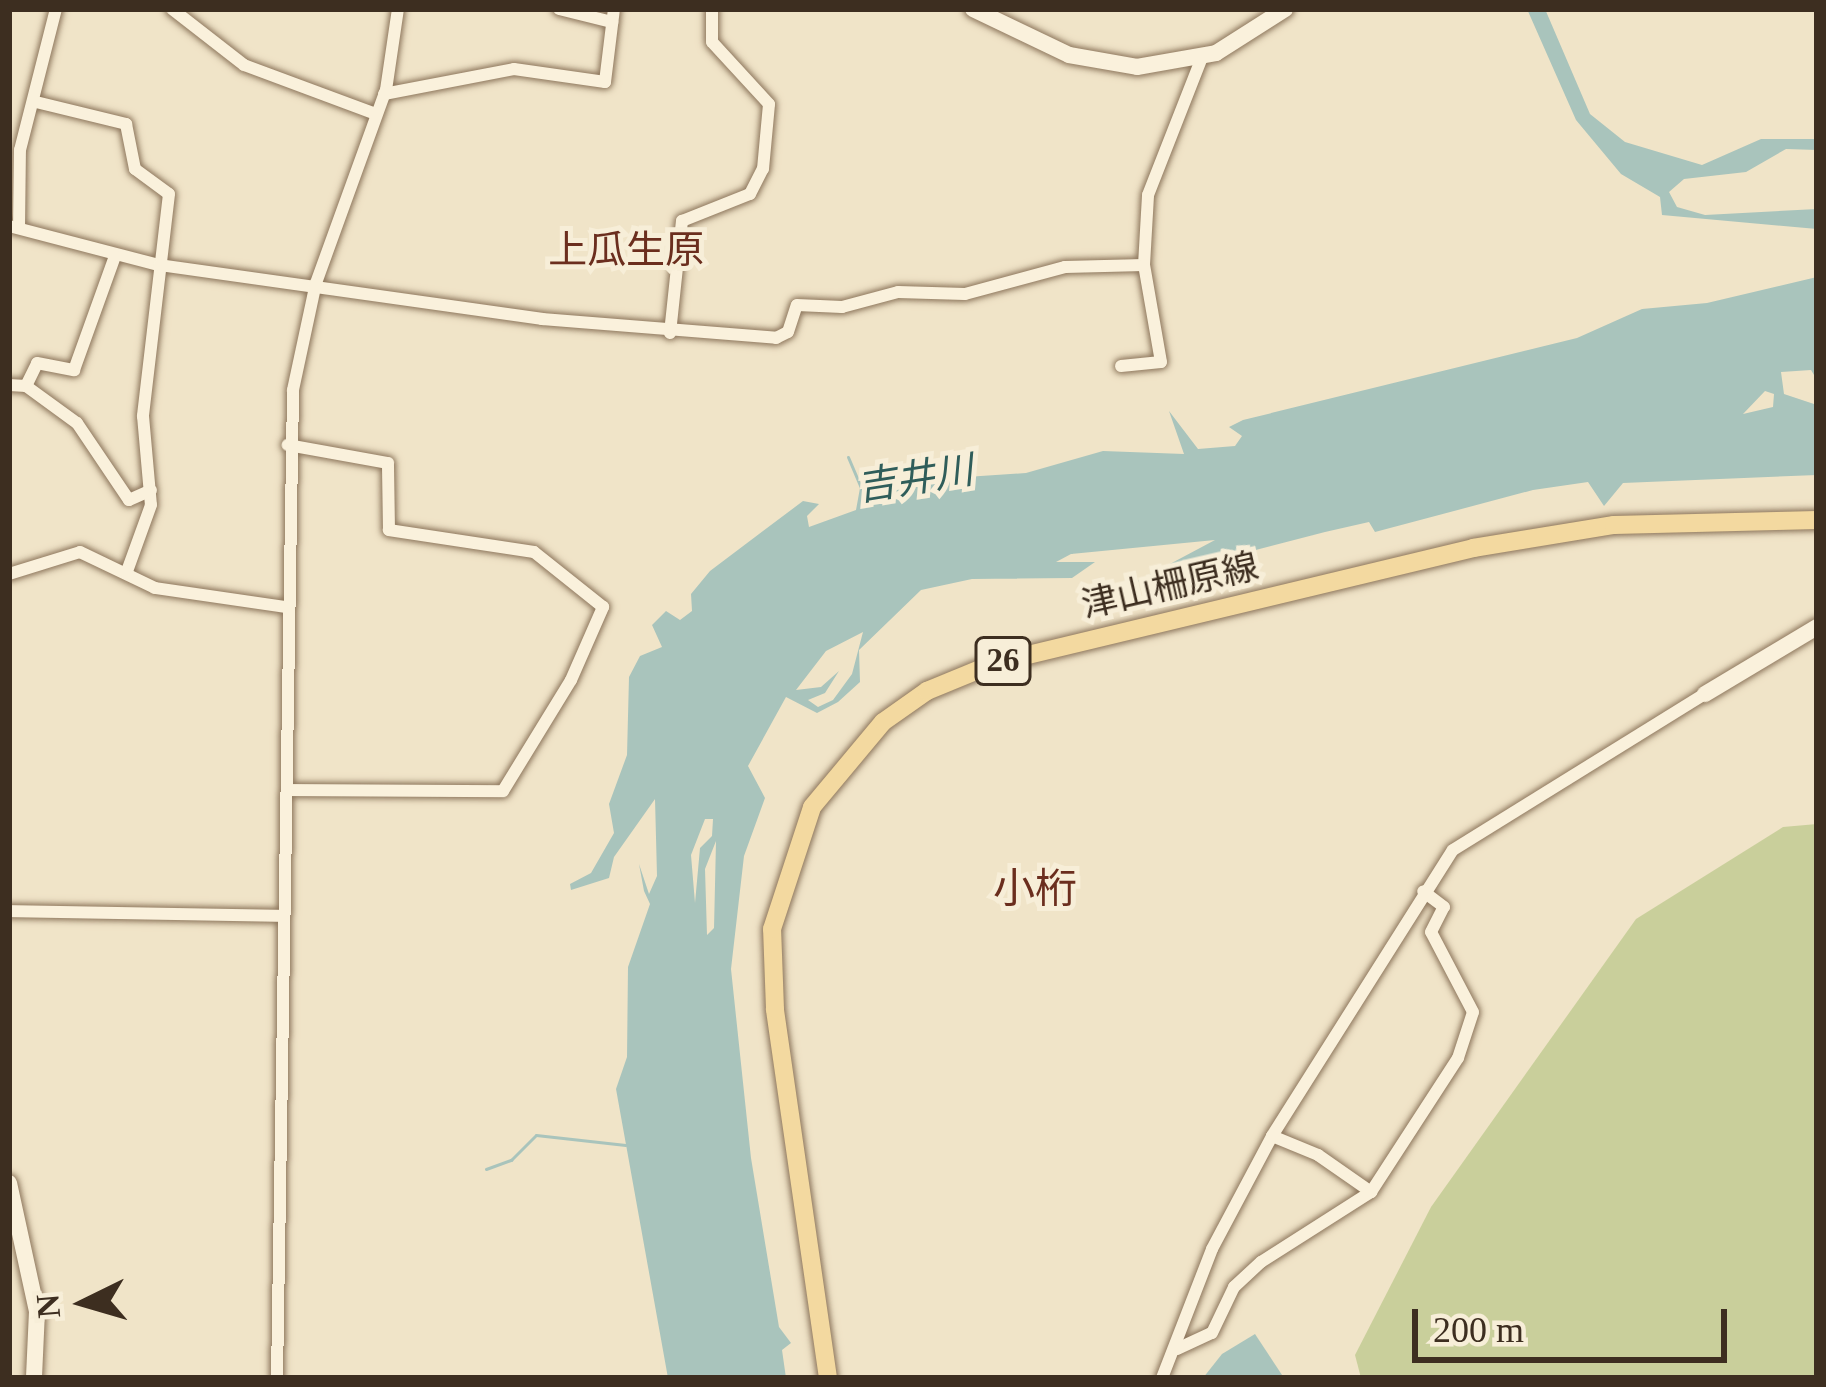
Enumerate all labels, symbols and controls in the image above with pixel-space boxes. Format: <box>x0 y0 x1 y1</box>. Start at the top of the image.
district label: 上瓜生原 <box>548 227 704 273</box>
water label: 吉井川 <box>854 447 976 511</box>
street label: 津山柵原線 <box>1077 545 1263 627</box>
road number: 26 <box>973 634 1033 688</box>
district label: 小桁 <box>993 864 1077 914</box>
north arrow <box>24 1243 144 1363</box>
scale bar <box>1418 1285 1733 1359</box>
text: N <box>29 1293 67 1320</box>
text: 200 m <box>1433 1310 1524 1350</box>

